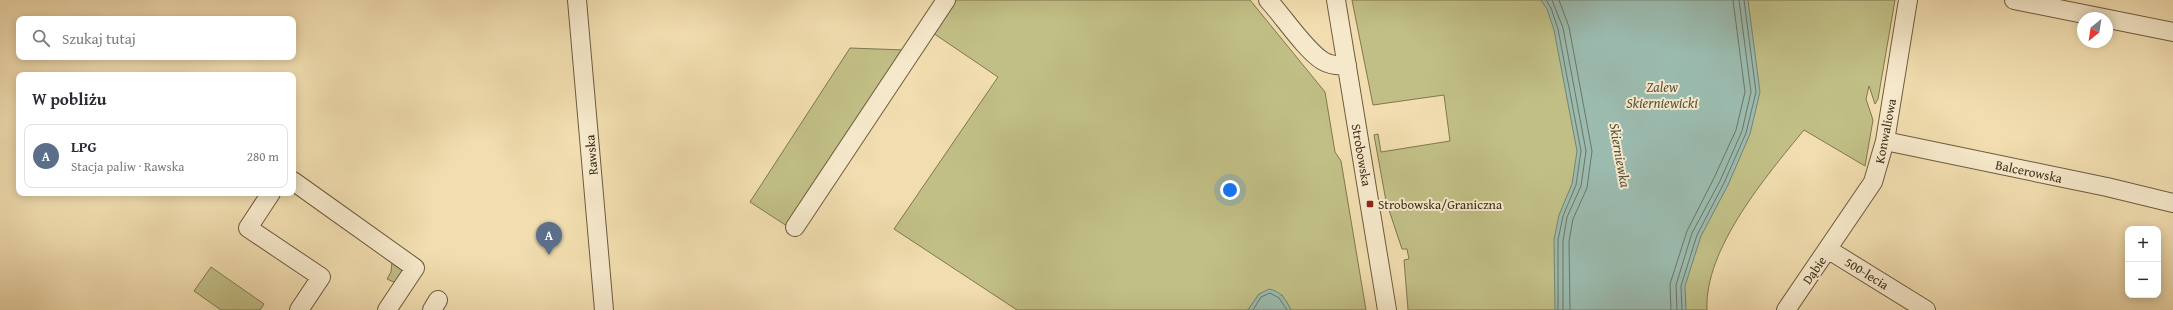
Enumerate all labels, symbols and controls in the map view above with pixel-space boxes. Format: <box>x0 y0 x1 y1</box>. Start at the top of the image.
north arrow <box>2077 12 2113 48</box>
search box <box>16 16 296 60</box>
icon: search <box>30 27 52 49</box>
text: Szukaj tutaj <box>62 28 136 49</box>
water label: Zalew Skierniewicki <box>1626 77 1698 113</box>
text: W pobliżu <box>32 86 107 111</box>
street label: Konwaliowa <box>1870 96 1901 165</box>
water label: Skierniewka <box>1604 121 1636 189</box>
street label: Strobowska <box>1347 122 1376 189</box>
street label: Rawska <box>580 133 603 176</box>
text: LPG <box>71 136 97 157</box>
text: A <box>42 147 50 166</box>
text: 280 m <box>247 147 279 166</box>
street label: Balcerowska <box>1994 155 2065 188</box>
text: Stacja paliw · Rawska <box>71 157 184 176</box>
your location <box>1220 180 1240 200</box>
place label: Strobowska/Graniczna <box>1378 195 1503 214</box>
marker: Strobowska/Graniczna <box>1365 199 1375 209</box>
pin: A <box>536 222 562 255</box>
map controls <box>2125 226 2161 298</box>
button: + <box>2125 226 2161 262</box>
street label: Dąbie <box>1798 252 1831 288</box>
street label: 500-lecia <box>1841 253 1893 295</box>
button: − <box>2125 262 2161 298</box>

